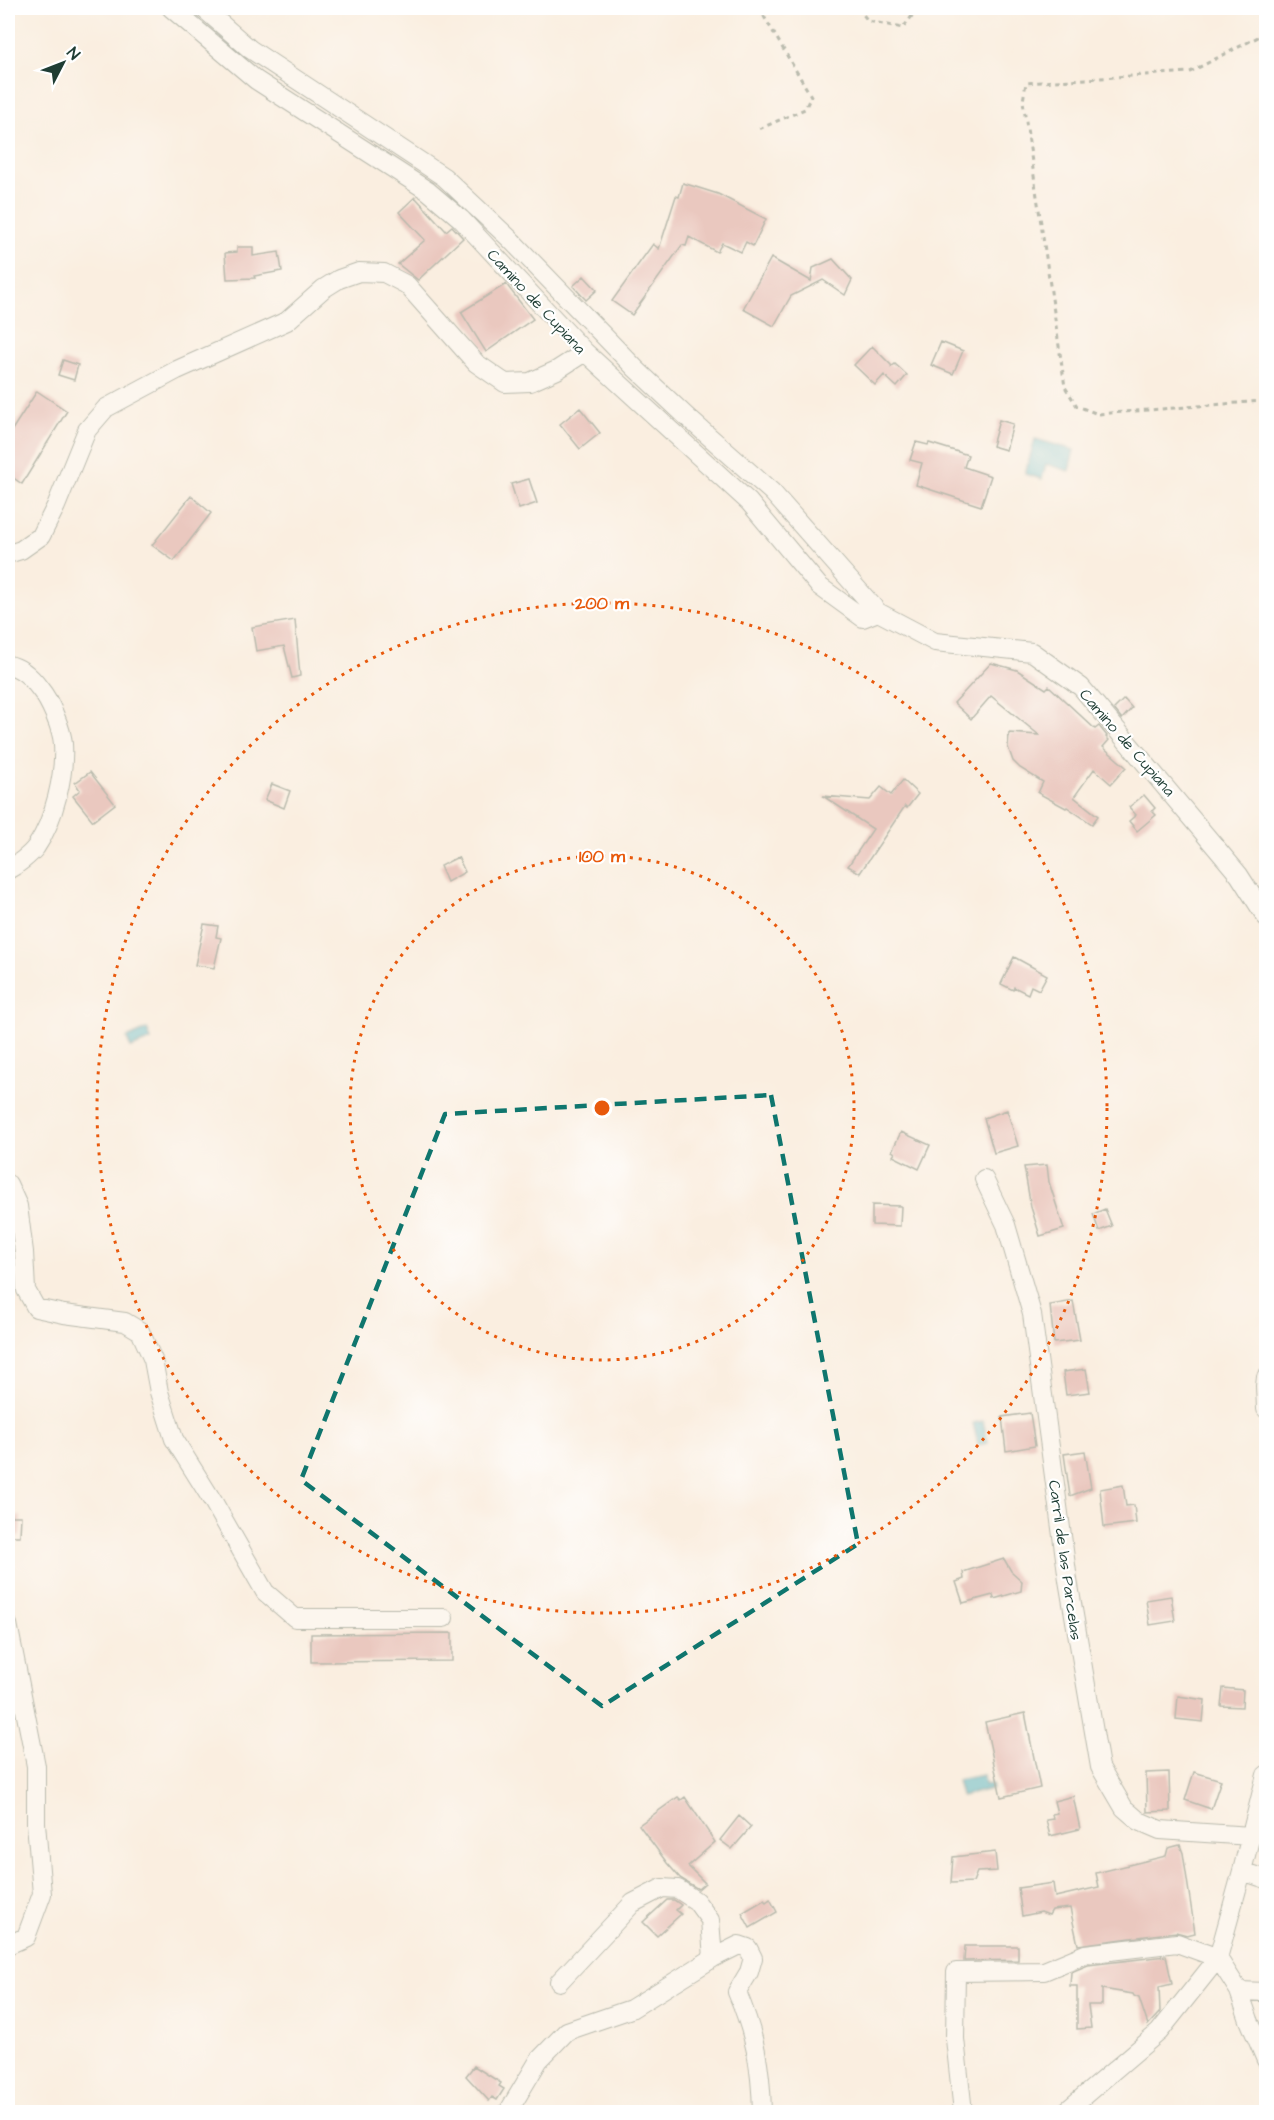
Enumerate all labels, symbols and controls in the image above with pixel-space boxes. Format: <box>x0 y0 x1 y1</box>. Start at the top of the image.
north arrow <box>33 33 93 93</box>
text: N <box>62 43 85 65</box>
street label: Camino de Cupiana <box>482 244 591 359</box>
text: 200 m <box>574 591 630 616</box>
street label: Camino de Cupiana <box>1074 684 1180 801</box>
text: 100 m <box>579 844 626 869</box>
centre of rings <box>592 1098 612 1118</box>
street label: Carril de las Parcelas <box>1043 1479 1087 1642</box>

